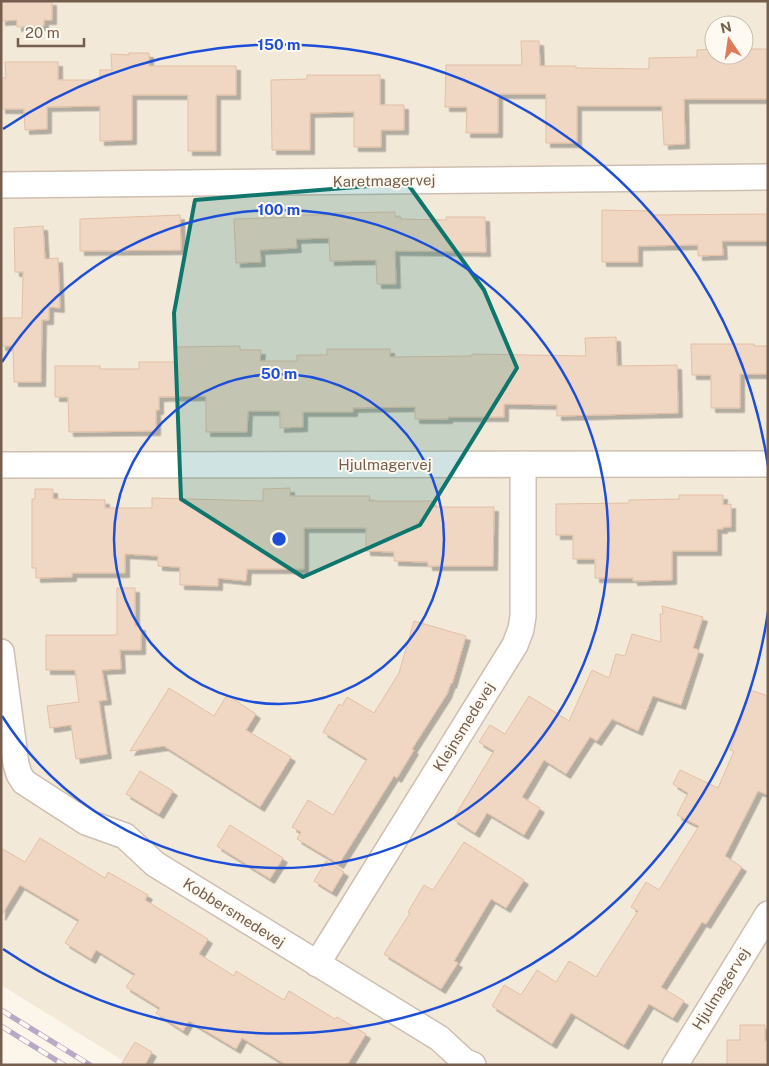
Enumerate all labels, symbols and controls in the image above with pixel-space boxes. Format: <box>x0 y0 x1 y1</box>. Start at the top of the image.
scale bar <box>18 15 84 47</box>
north arrow <box>704 15 754 65</box>
text: N <box>719 18 733 36</box>
text: 20 m <box>25 24 60 41</box>
text: 150 m <box>257 36 301 53</box>
street label: Karetmagervej <box>332 171 436 190</box>
text: 100 m <box>258 201 300 218</box>
text: 50 m <box>261 365 297 382</box>
street label: Hjulmagervej <box>338 456 432 473</box>
centre of rings <box>270 530 288 548</box>
street label: Klejnsmedevej <box>429 679 498 774</box>
street label: Kobbersmedevej <box>180 874 288 951</box>
street label: Hjulmagervej <box>689 945 753 1033</box>

